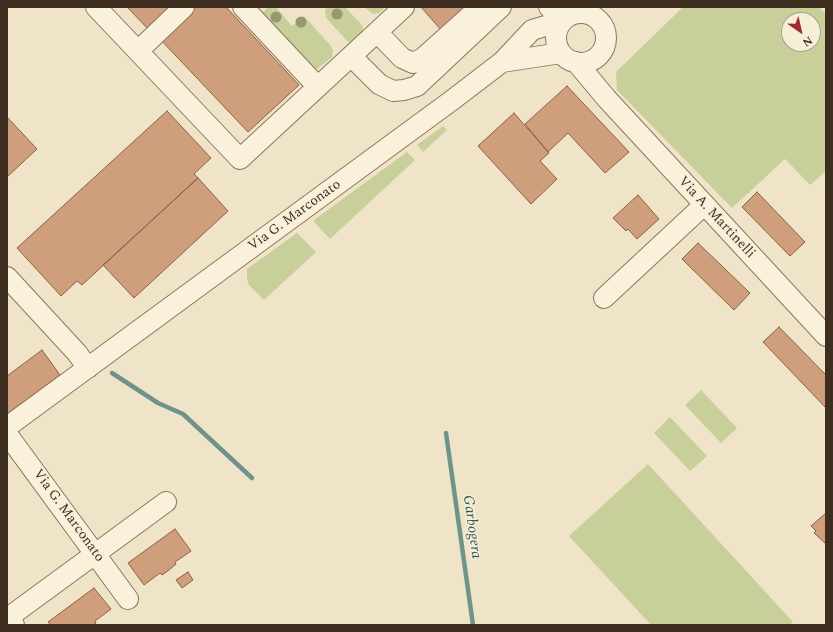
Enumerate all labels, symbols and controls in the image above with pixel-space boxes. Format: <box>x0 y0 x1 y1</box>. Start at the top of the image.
north arrow <box>781 12 821 52</box>
text: N <box>799 32 816 51</box>
street label: Via A. Martinelli <box>674 174 758 262</box>
street label: Via G. Marconato <box>245 177 345 255</box>
street label: Via G. Marconato <box>29 466 107 566</box>
water label: Garbogera <box>458 494 484 560</box>

